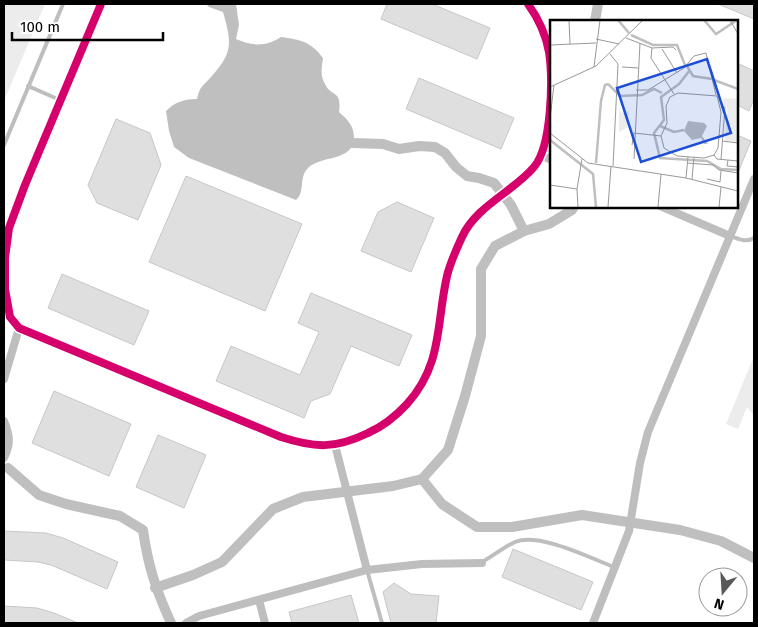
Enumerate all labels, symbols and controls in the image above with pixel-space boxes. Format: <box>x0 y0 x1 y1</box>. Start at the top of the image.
scale bar <box>12 10 164 42</box>
text: 100 m <box>20 18 60 36</box>
inset map <box>550 20 738 208</box>
north arrow <box>698 567 748 617</box>
text: N <box>712 594 726 613</box>

